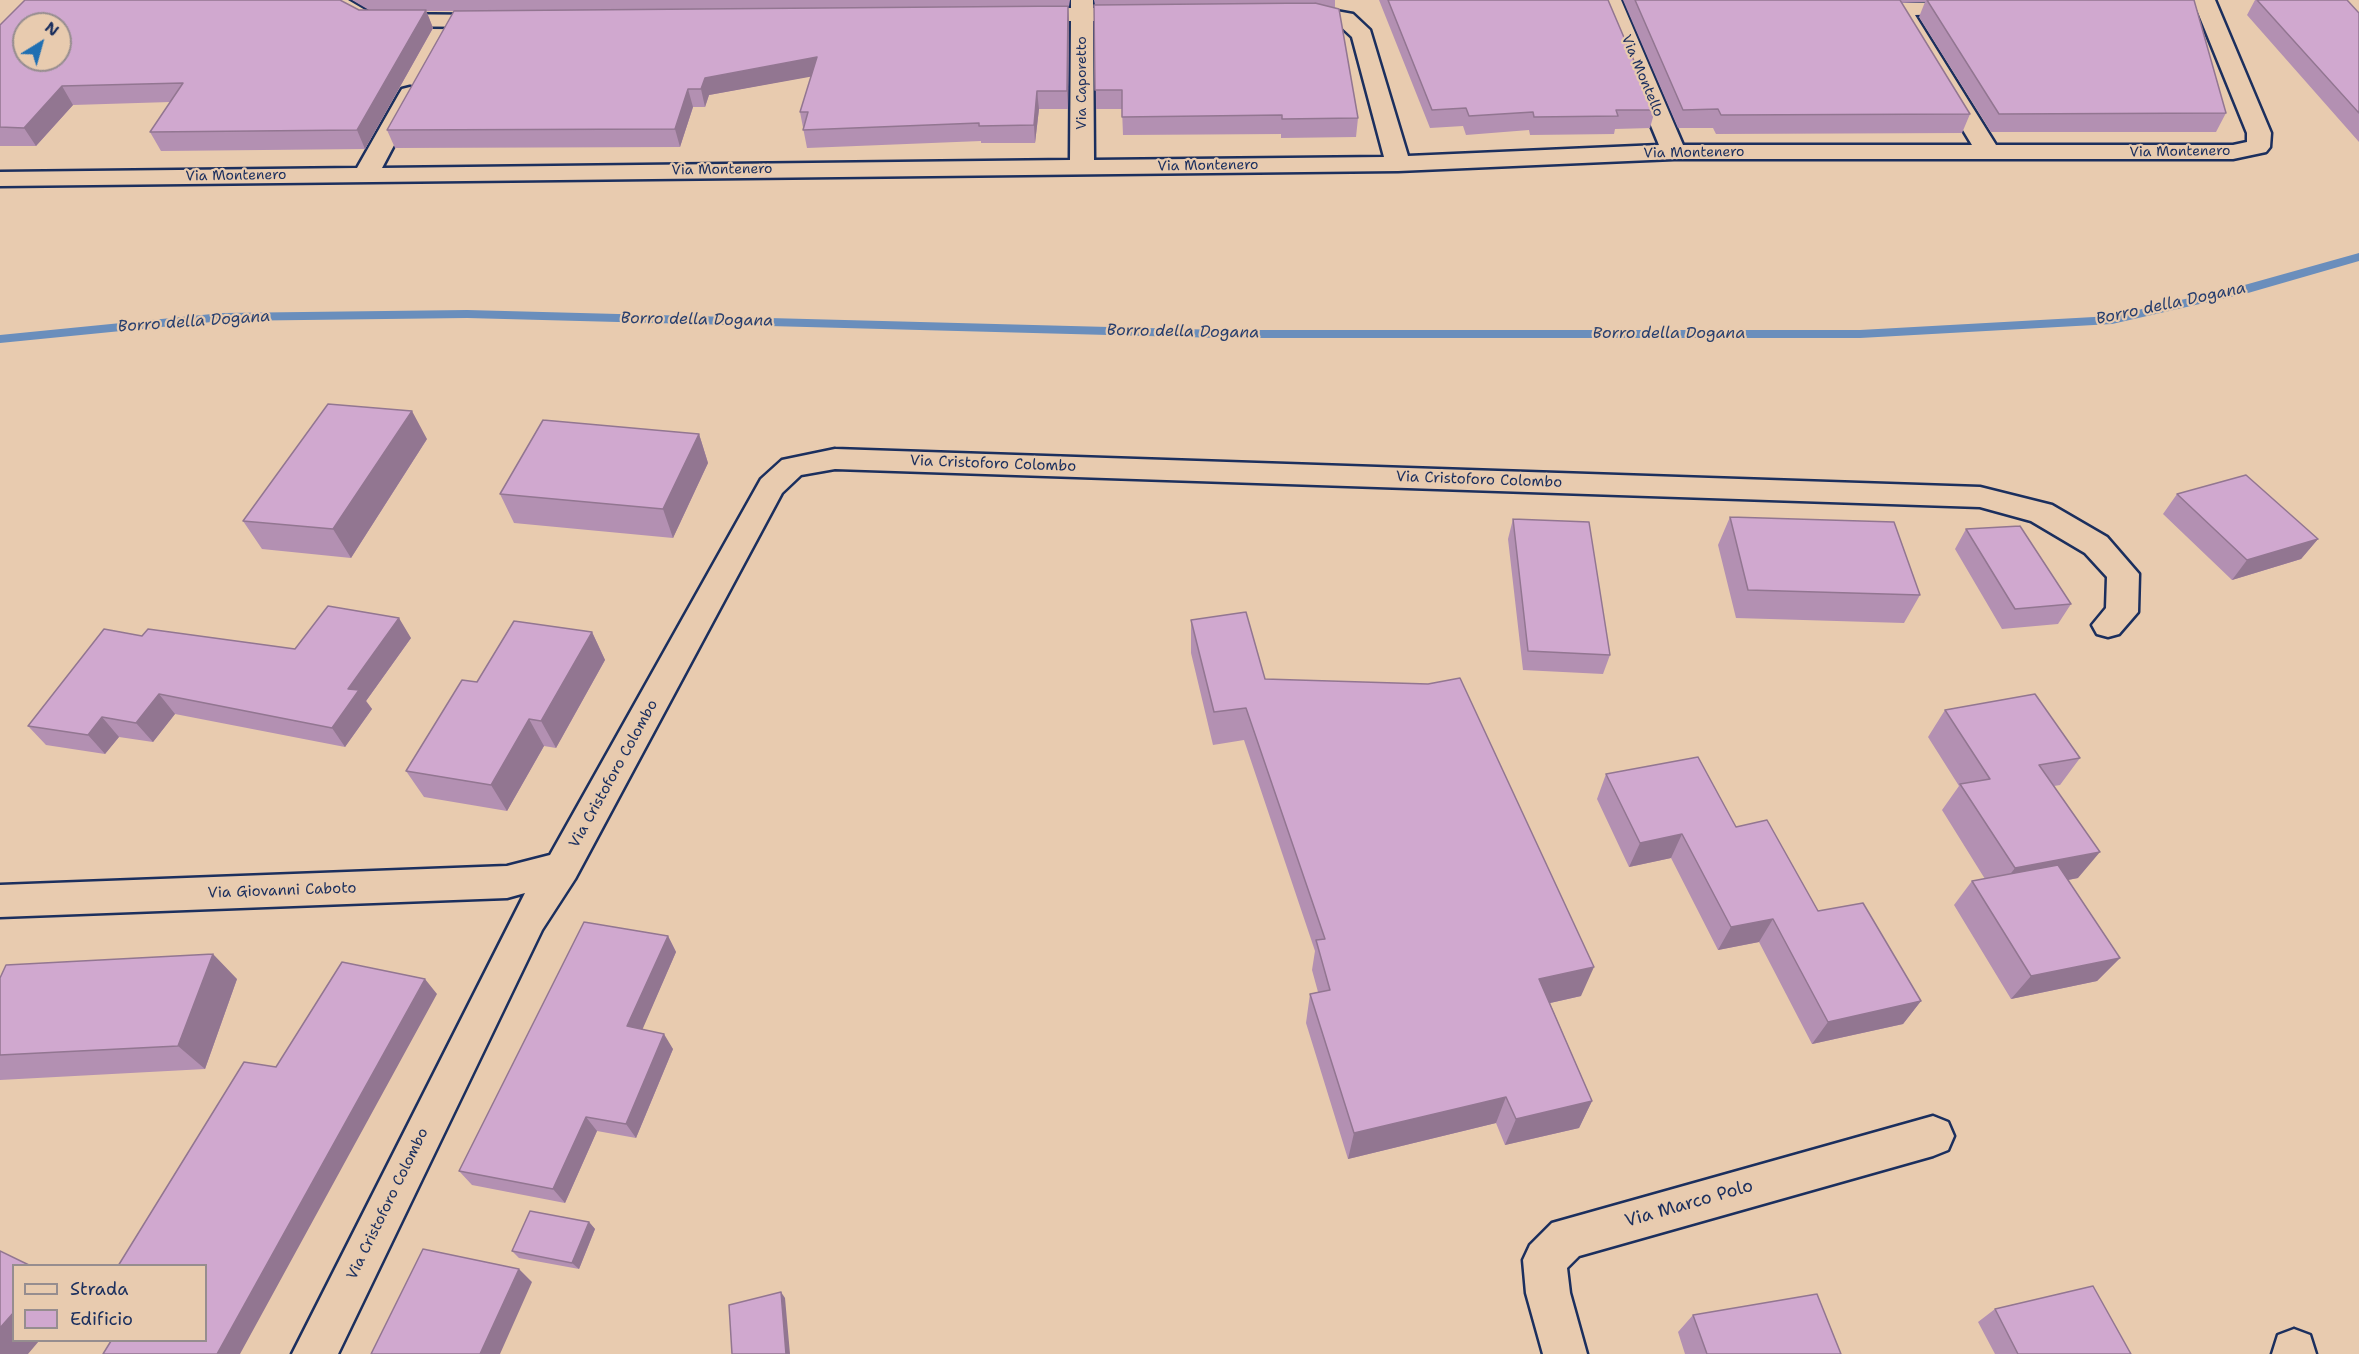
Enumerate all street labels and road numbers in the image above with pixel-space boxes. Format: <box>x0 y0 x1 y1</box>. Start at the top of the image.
street label: Via Montello <box>1617 33 1667 119</box>
street label: Via Caporetto <box>1074 36 1090 130</box>
street label: Via Montenero <box>2129 143 2231 161</box>
street label: Via Montenero <box>1643 144 1745 162</box>
street label: Via Montenero <box>1157 157 1259 175</box>
street label: Via Montenero <box>671 161 773 179</box>
street label: Via Montenero <box>185 167 287 185</box>
street label: Via Cristoforo Colombo <box>910 452 1076 476</box>
street label: Via Cristoforo Colombo <box>1396 468 1562 492</box>
street label: Via Cristoforo Colombo <box>566 697 662 851</box>
street label: Via Giovanni Caboto <box>207 879 357 903</box>
street label: Via Cristoforo Colombo <box>343 1125 433 1283</box>
street label: Via Marco Polo <box>1622 1175 1756 1233</box>

